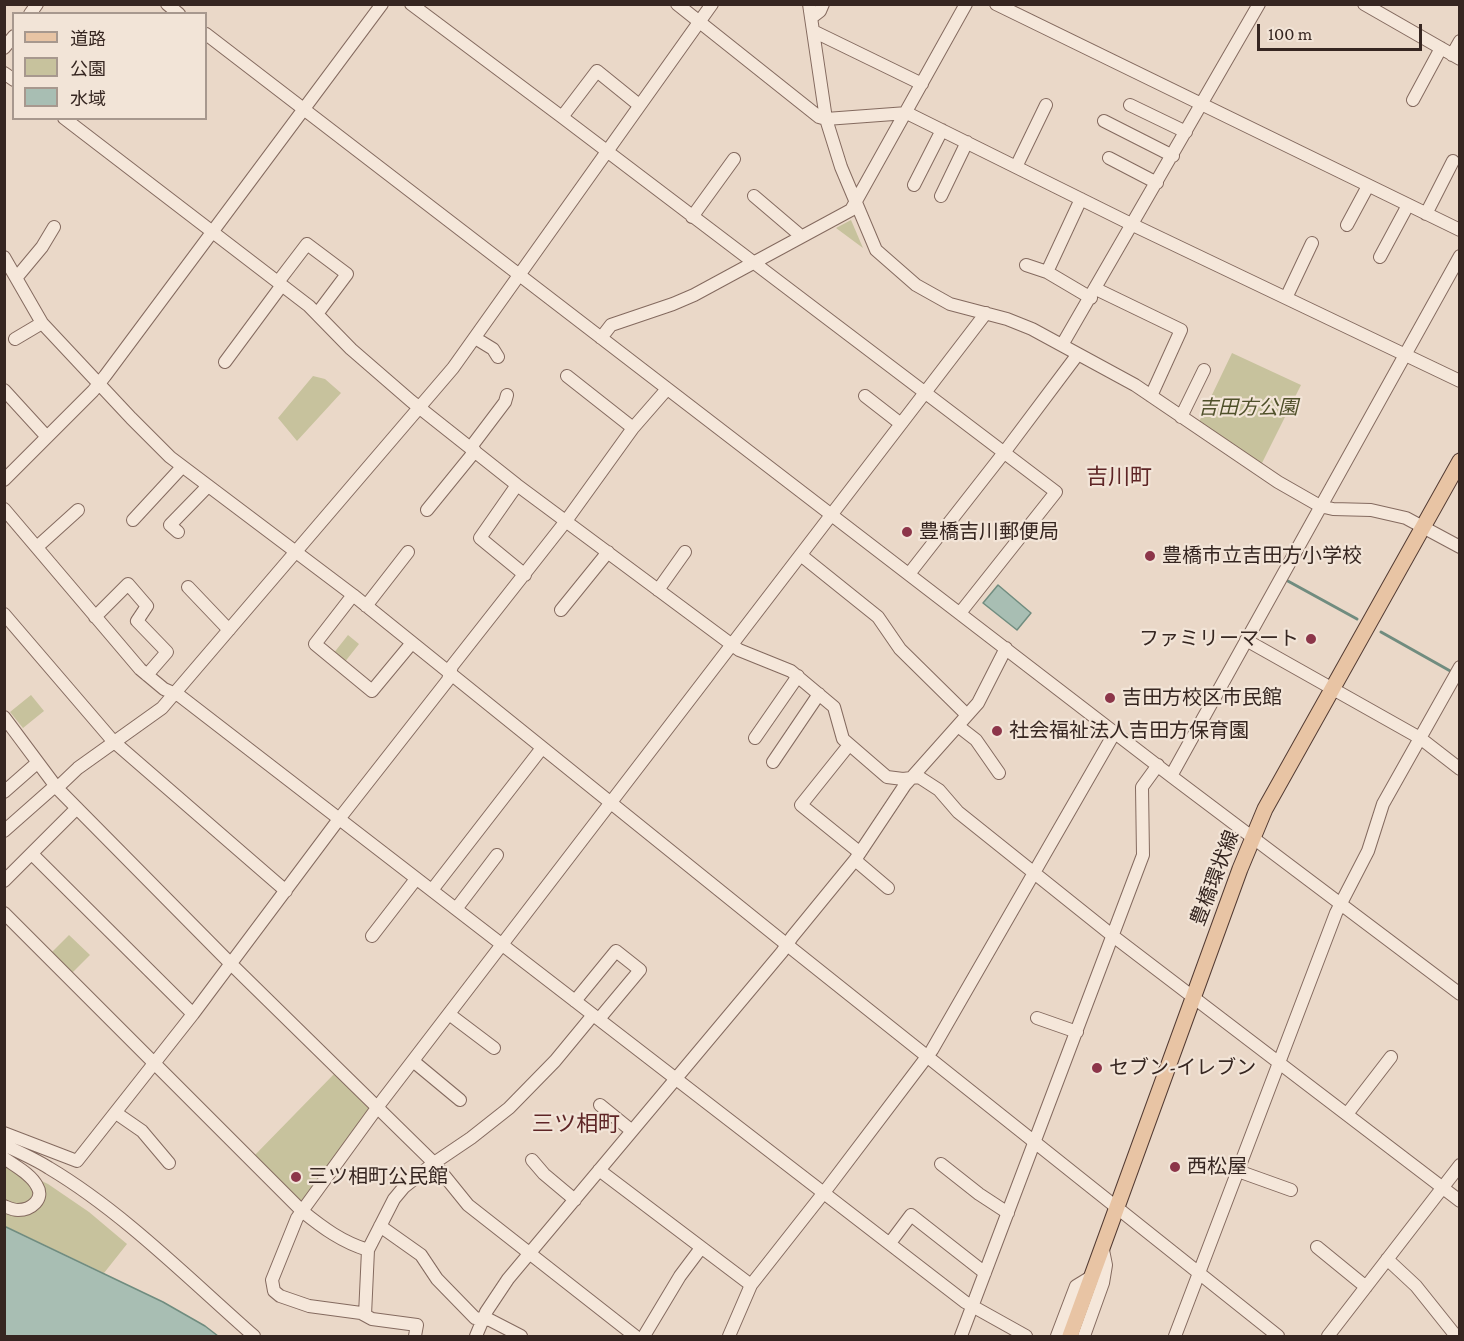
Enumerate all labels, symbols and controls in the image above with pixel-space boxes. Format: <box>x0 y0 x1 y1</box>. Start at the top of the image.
legend <box>12 12 207 120</box>
scale bar <box>1260 12 1425 50</box>
text: 100 m <box>1268 24 1312 44</box>
text: 道路 <box>70 29 106 49</box>
text: 公園 <box>70 59 106 79</box>
text: 水域 <box>70 89 106 109</box>
park label: 吉田方公園 <box>1198 396 1298 420</box>
district label: 吉川町 <box>1086 464 1152 490</box>
place label: 豊橋吉川郵便局 <box>919 520 1059 544</box>
marker: 豊橋吉川郵便局 <box>900 525 914 539</box>
place label: 豊橋市立吉田方小学校 <box>1162 544 1362 568</box>
marker: 豊橋市立吉田方小学校 <box>1143 549 1157 563</box>
place label: ファミリーマート <box>1139 627 1299 651</box>
marker: ファミリーマート <box>1304 632 1318 646</box>
place label: 吉田方校区市民館 <box>1122 686 1282 710</box>
marker: 吉田方校区市民館 <box>1103 691 1117 705</box>
place label: 社会福祉法人吉田方保育園 <box>1009 719 1249 743</box>
marker: 社会福祉法人吉田方保育園 <box>990 724 1004 738</box>
street label: 豊橋環状線 <box>1186 827 1244 929</box>
place label: セブン-イレブン <box>1109 1056 1256 1080</box>
marker: セブン-イレブン <box>1090 1061 1104 1075</box>
district label: 三ツ相町 <box>532 1111 620 1137</box>
place label: 西松屋 <box>1187 1155 1247 1179</box>
marker: 西松屋 <box>1168 1160 1182 1174</box>
place label: 三ツ相町公民館 <box>308 1165 448 1189</box>
marker: 三ツ相町公民館 <box>289 1170 303 1184</box>

